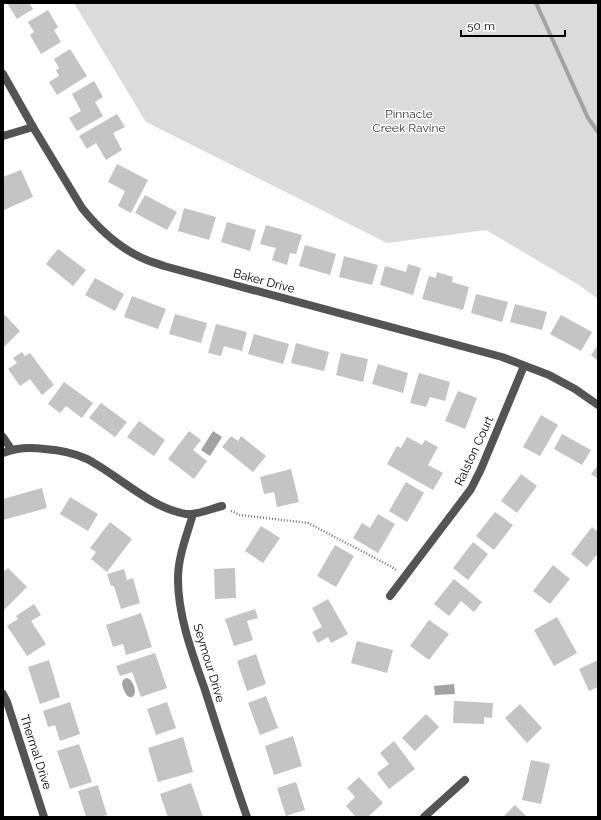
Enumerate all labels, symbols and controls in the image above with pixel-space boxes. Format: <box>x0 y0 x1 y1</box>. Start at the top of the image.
scale bar <box>461 12 565 38</box>
text: 50 m <box>467 19 495 33</box>
park label: Pinnacle Creek Ravine <box>373 107 445 135</box>
street label: Baker Drive <box>232 266 296 296</box>
street label: Ralston Court <box>452 414 496 488</box>
street label: Seymour Drive <box>190 622 228 704</box>
street label: Thermal Drive <box>17 713 55 791</box>

